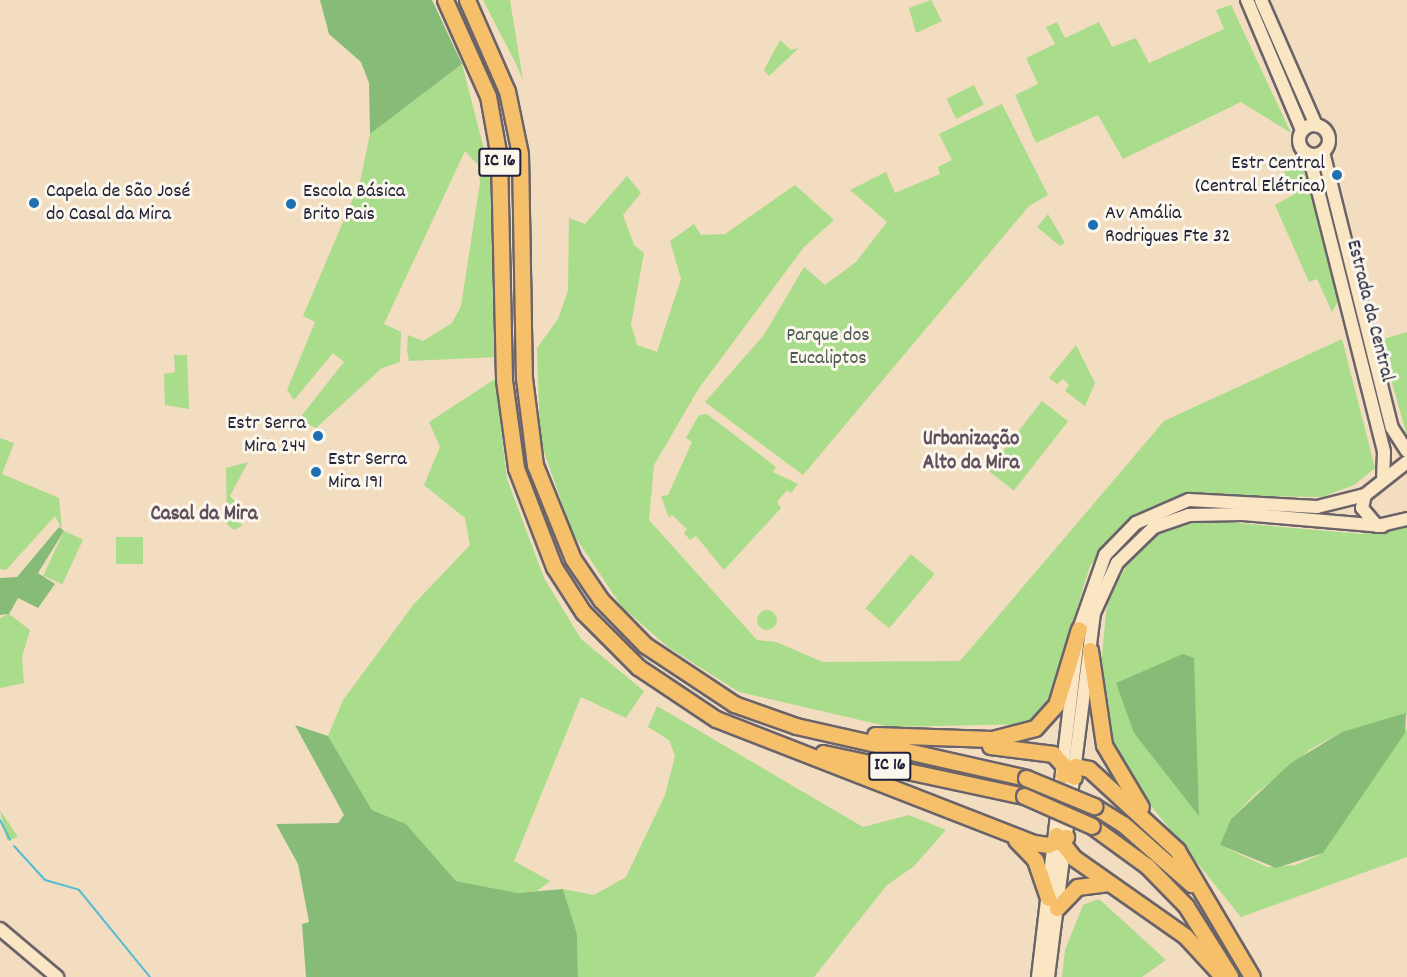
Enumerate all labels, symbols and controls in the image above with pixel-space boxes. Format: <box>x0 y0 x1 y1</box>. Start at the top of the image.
road number: IC 16 <box>478 147 522 177</box>
place label: Estr Central (Central Elétrica) <box>1195 152 1325 199</box>
marker: Estr Central (Central Elétrica) <box>1330 168 1344 182</box>
place label: Capela de São José do Casal da Mira <box>46 180 190 227</box>
place label: Escola Básica Brito Pais <box>303 180 405 227</box>
marker: Capela de São José do Casal da Mira <box>27 196 41 210</box>
marker: Escola Básica Brito Pais <box>284 197 298 211</box>
place label: Av Amália Rodrigues Fte 32 <box>1105 202 1231 249</box>
marker: Av Amália Rodrigues Fte 32 <box>1086 218 1100 232</box>
street label: Estrada da Central <box>1340 238 1398 384</box>
park label: Parque dos Eucaliptos <box>786 325 870 372</box>
place label: Estr Serra Mira 244 <box>227 412 306 459</box>
district label: Urbanização Alto da Mira <box>923 427 1019 477</box>
marker: Estr Serra Mira 244 <box>311 429 325 443</box>
place label: Estr Serra Mira 191 <box>328 448 407 495</box>
marker: Estr Serra Mira 191 <box>309 465 323 479</box>
district label: Casal da Mira <box>150 502 258 528</box>
road number: IC 16 <box>868 751 912 781</box>

